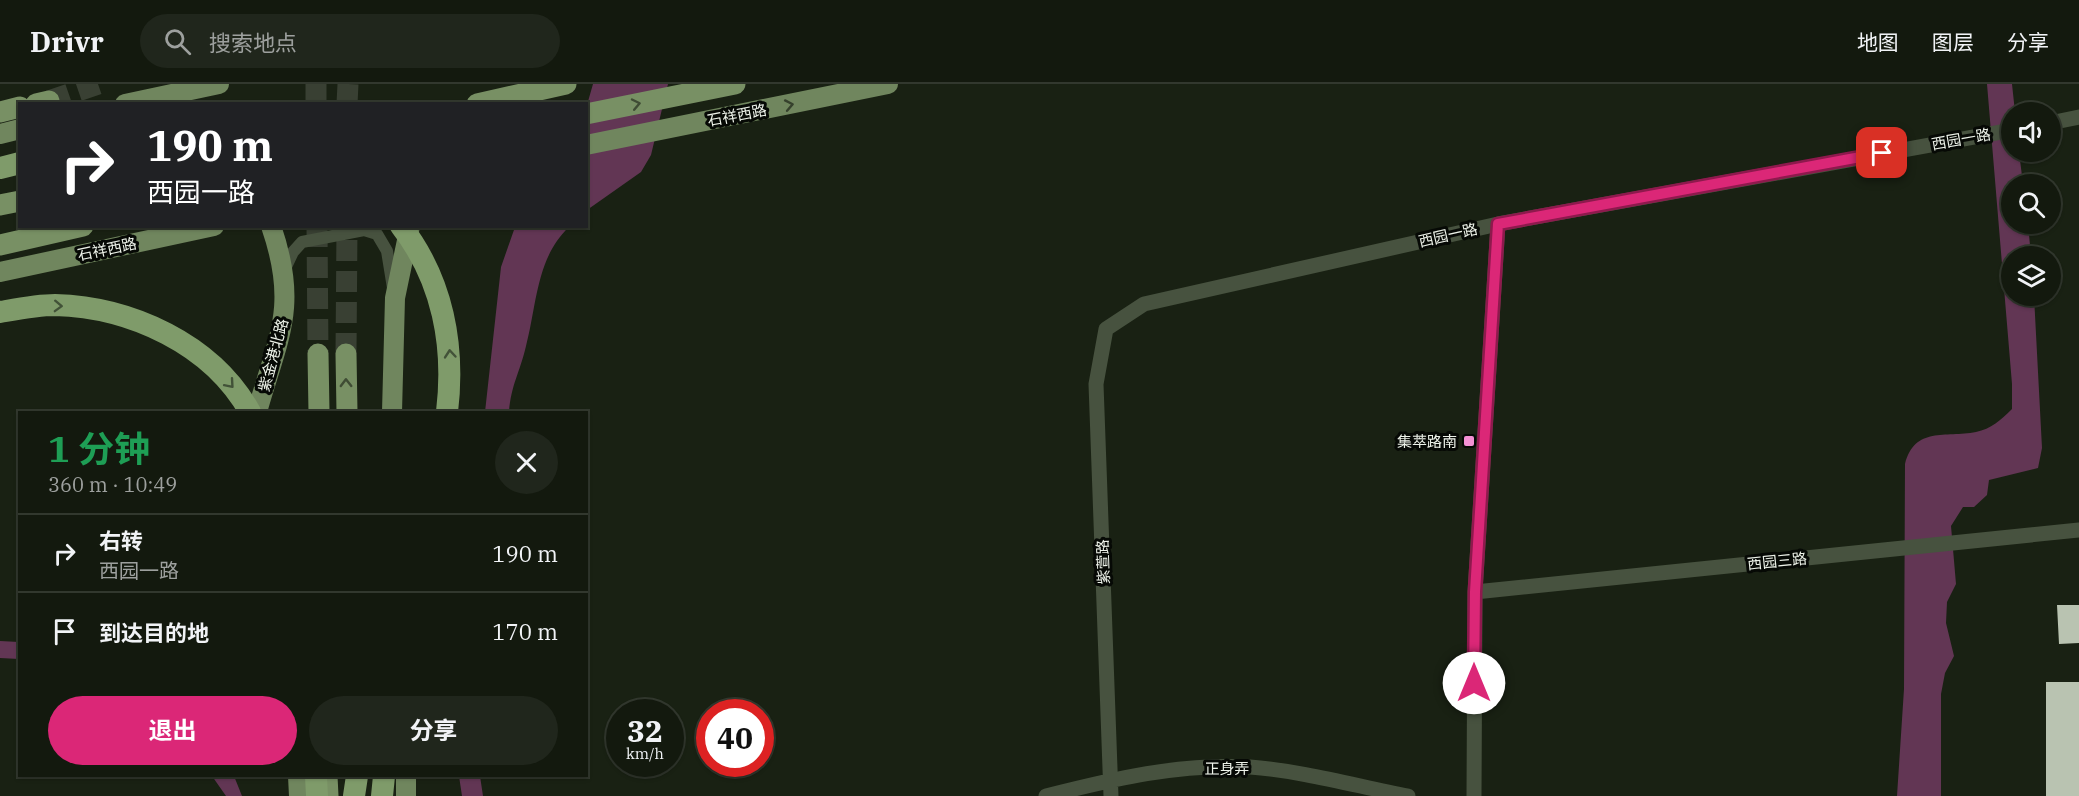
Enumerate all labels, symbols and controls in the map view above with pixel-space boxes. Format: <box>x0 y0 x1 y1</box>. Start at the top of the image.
search box <box>140 14 560 68</box>
text: Drivr <box>30 23 104 60</box>
icon: search <box>161 25 194 58</box>
text: 搜索地点 <box>209 28 297 57</box>
text: 地图 <box>1857 28 1899 56</box>
text: 图层 <box>1932 28 1974 56</box>
text: 分享 <box>2007 28 2049 56</box>
one-way arrow <box>631 98 641 111</box>
one-way arrow <box>783 99 793 112</box>
street label: 石祥西路 <box>706 100 768 130</box>
map controls <box>2001 102 2061 306</box>
button: sound <box>2001 102 2061 162</box>
text: 190 m <box>147 118 273 173</box>
street label: 西园一路 <box>1930 124 1992 154</box>
icon: right <box>48 126 126 204</box>
pin <box>1856 127 1907 178</box>
icon: arrive <box>1865 136 1898 169</box>
text: 西园一路 <box>147 174 255 209</box>
button: search <box>2001 174 2061 234</box>
street label: 西园一路 <box>1417 219 1479 251</box>
street label: 石祥西路 <box>76 233 138 265</box>
button: layers <box>2001 246 2061 306</box>
one-way arrow <box>54 300 63 312</box>
street label: 紫金港北路 <box>254 316 292 394</box>
one-way arrow <box>443 350 456 359</box>
one-way arrow <box>223 377 234 388</box>
one-way arrow <box>340 379 353 388</box>
text: 1 分钟 <box>48 425 150 472</box>
button: close <box>495 431 558 494</box>
place label: 集萃路南 <box>1397 432 1457 451</box>
marker: 集萃路南 <box>1462 434 1476 448</box>
text: 360 m · 10:49 <box>48 471 177 498</box>
text: 右转 <box>99 526 143 555</box>
icon: right <box>48 537 81 570</box>
text: 190 m <box>492 539 558 568</box>
street label: 紫萱路 <box>1093 539 1113 585</box>
street label: 西园三路 <box>1746 548 1808 574</box>
text: 西园一路 <box>99 557 179 584</box>
icon: arrive <box>48 615 81 648</box>
text: 170 m <box>492 617 558 646</box>
text: 到达目的地 <box>99 618 209 647</box>
position arrow <box>1442 651 1506 715</box>
button: 退出 <box>48 696 297 765</box>
button: 分享 <box>309 696 558 765</box>
speed limit sign: 40 <box>696 699 774 777</box>
text: 32 <box>627 711 663 750</box>
text: km/h <box>626 744 664 763</box>
street label: 正身弄 <box>1204 759 1250 778</box>

